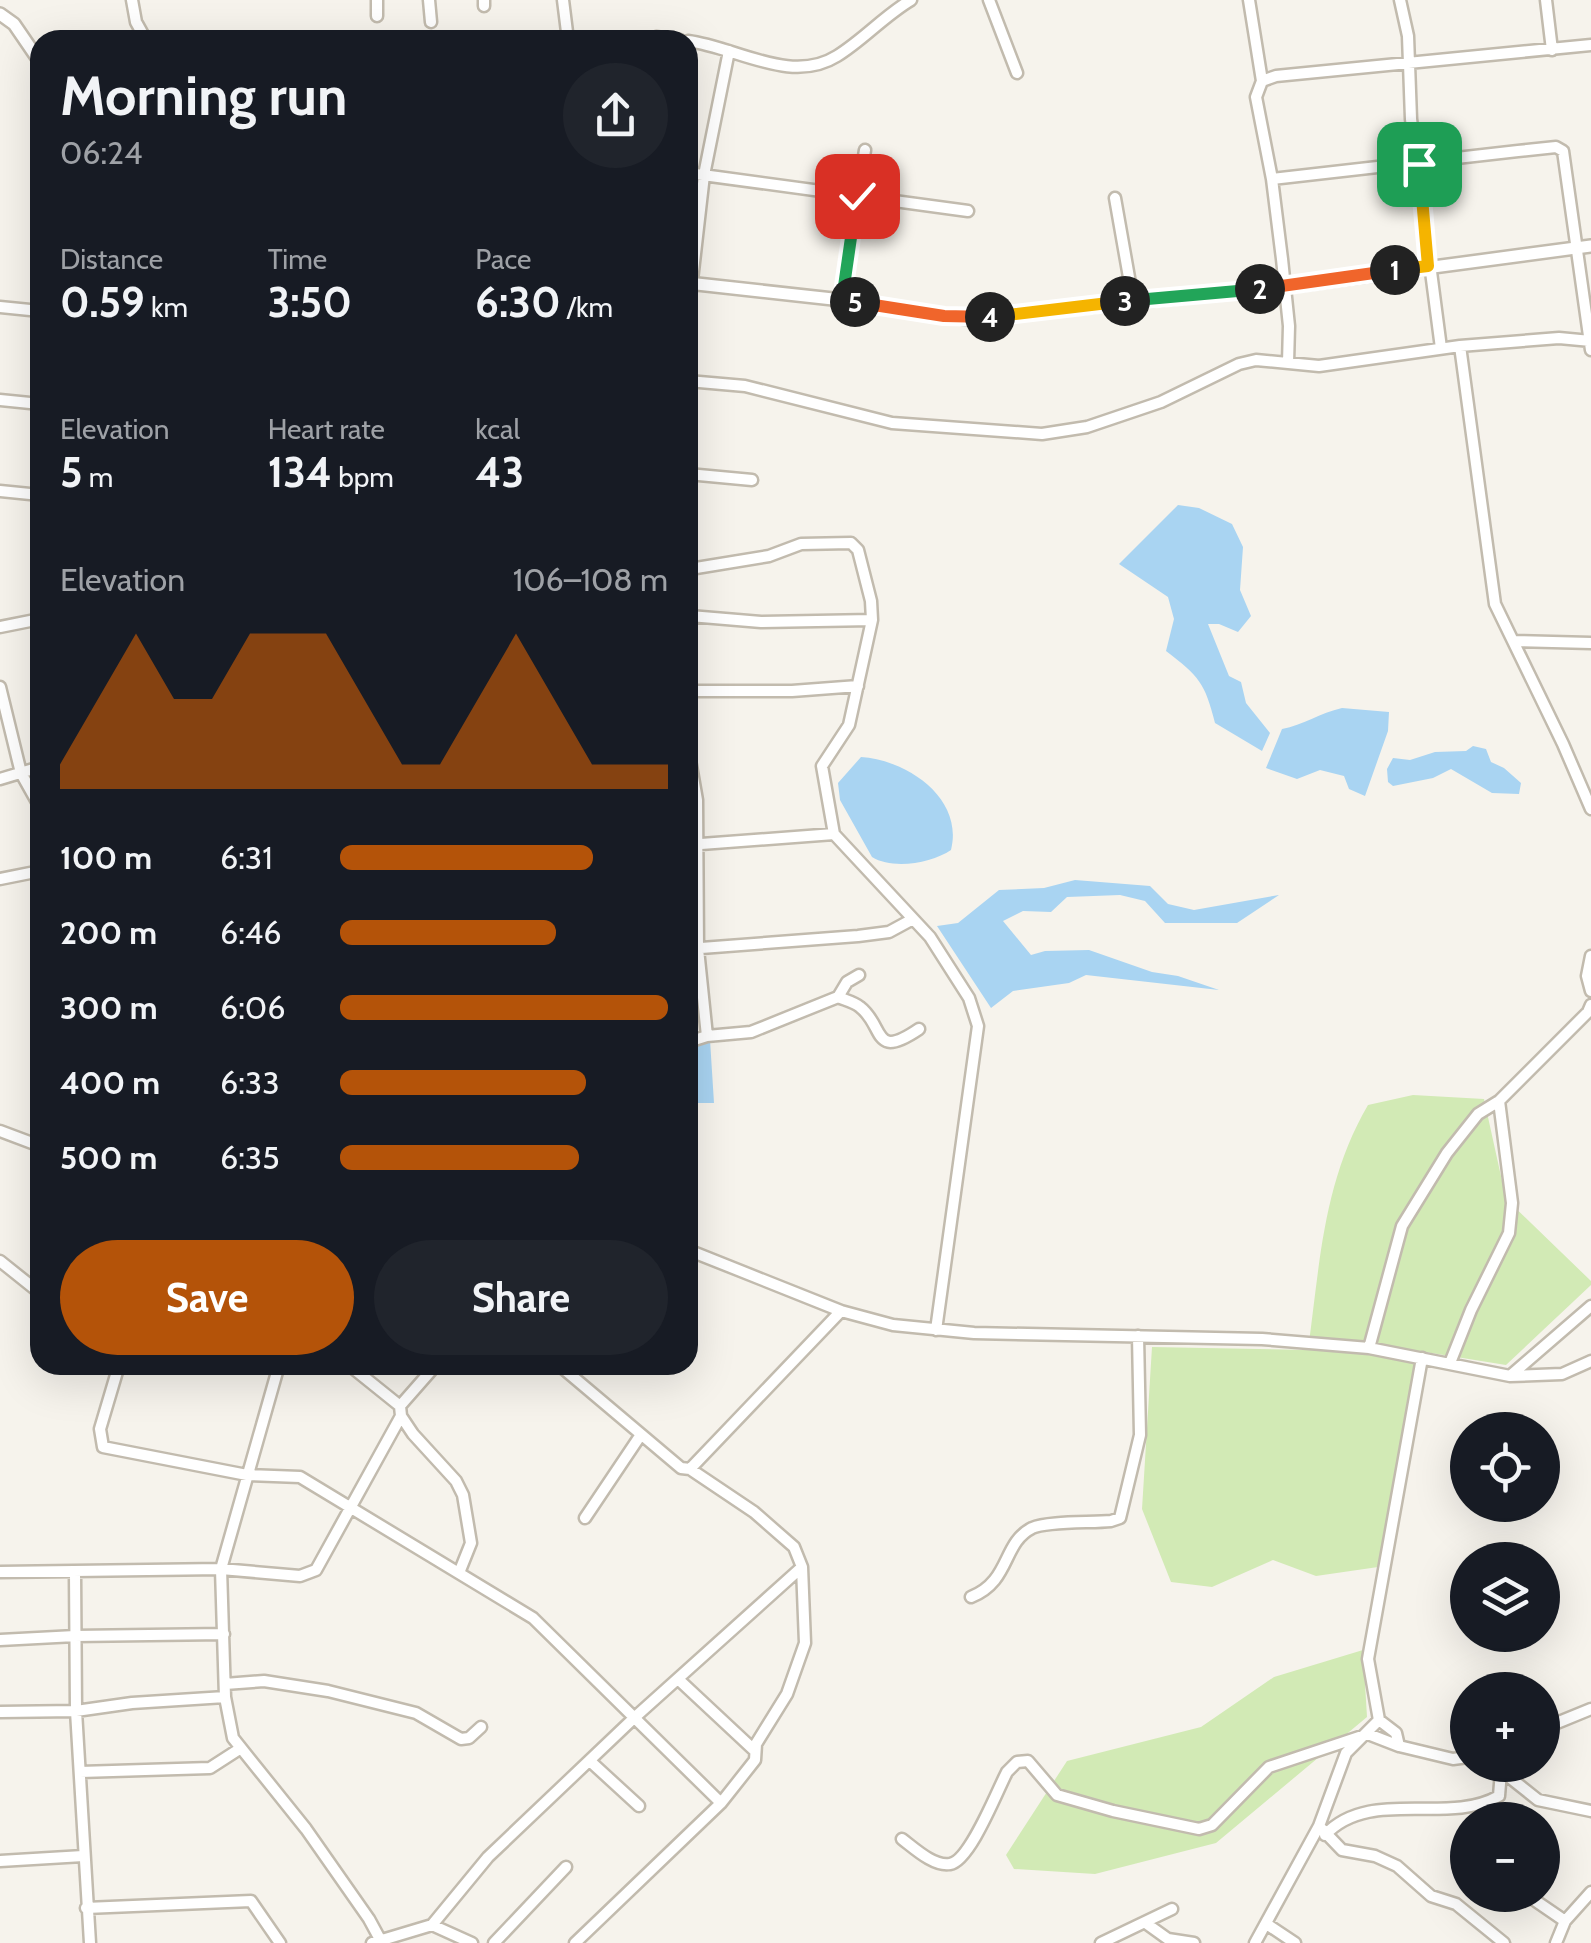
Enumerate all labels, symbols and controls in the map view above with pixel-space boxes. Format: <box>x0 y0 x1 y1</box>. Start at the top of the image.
text: Morning run <box>60 62 347 129</box>
button: share <box>563 63 668 168</box>
pin <box>1377 122 1462 207</box>
text: 06:24 <box>60 133 142 172</box>
icon: arrive <box>1392 137 1447 192</box>
pin <box>815 154 900 239</box>
icon: check <box>830 169 885 224</box>
text: Distance <box>60 242 163 276</box>
text: Time <box>268 242 327 276</box>
text: Pace <box>475 242 531 276</box>
pin: 1 <box>1370 245 1420 295</box>
text: 1 <box>1390 253 1400 287</box>
pin: 2 <box>1235 264 1285 314</box>
text: 2 <box>1253 272 1267 306</box>
text: 0.59 <box>60 276 145 328</box>
text: 3:50 <box>268 276 352 328</box>
text: 6:30 <box>475 276 561 328</box>
pin: 3 <box>1100 276 1150 326</box>
pin: 5 <box>830 277 880 327</box>
text: 3 <box>1117 284 1133 318</box>
text: 5 <box>847 285 863 319</box>
text: km <box>145 290 188 324</box>
text: /km <box>561 290 613 324</box>
pin: 4 <box>965 292 1015 342</box>
text: 4 <box>981 300 999 334</box>
text: Elevation <box>60 412 169 446</box>
text: Heart rate <box>268 412 385 446</box>
text: kcal <box>475 412 520 446</box>
text: 5 <box>60 446 83 498</box>
text: 134 <box>268 446 332 498</box>
text: 43 <box>475 446 524 498</box>
text: m <box>83 460 113 494</box>
text: bpm <box>332 460 394 494</box>
text: Elevation <box>60 560 185 599</box>
text: 106–108 m <box>513 560 668 599</box>
text: 100 m <box>60 838 152 877</box>
text: 6:31 <box>220 838 273 877</box>
text: 200 m <box>60 913 157 952</box>
text: 6:46 <box>220 913 282 952</box>
text: 300 m <box>60 988 157 1027</box>
text: 6:06 <box>220 988 285 1027</box>
text: 400 m <box>60 1063 160 1102</box>
text: 6:33 <box>220 1063 279 1102</box>
text: 500 m <box>60 1138 157 1177</box>
text: 6:35 <box>220 1138 279 1177</box>
button: Save <box>60 1240 354 1355</box>
button: Share <box>374 1240 668 1355</box>
map controls <box>1450 1412 1560 1912</box>
button: locate <box>1450 1412 1560 1522</box>
button: layers <box>1450 1542 1560 1652</box>
button: + <box>1450 1672 1560 1782</box>
button: − <box>1450 1802 1560 1912</box>

